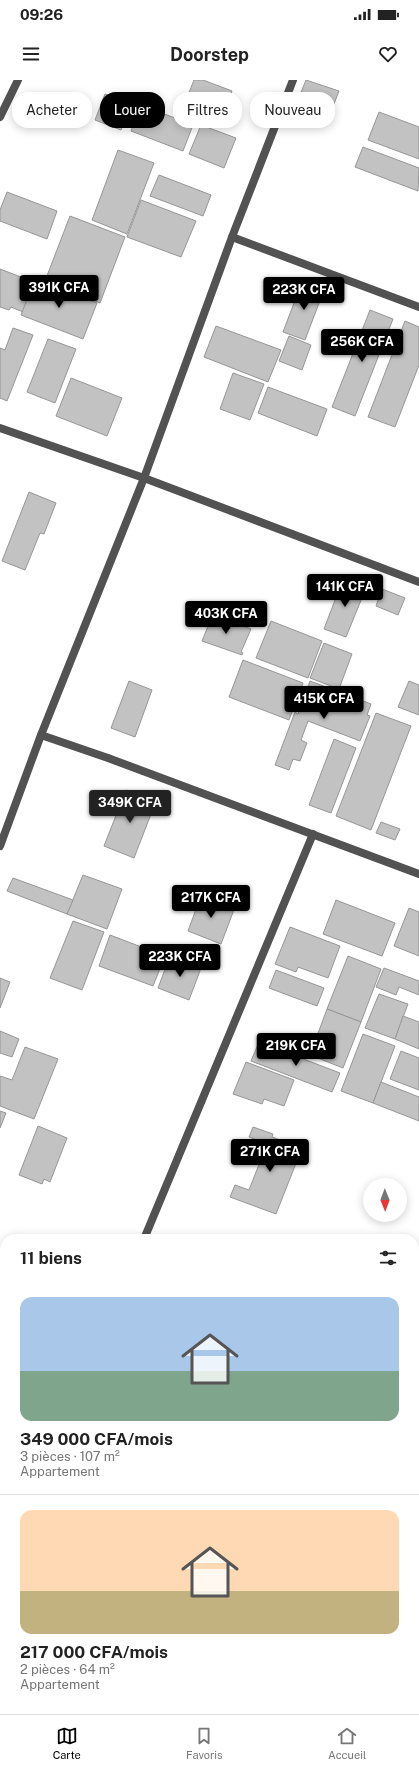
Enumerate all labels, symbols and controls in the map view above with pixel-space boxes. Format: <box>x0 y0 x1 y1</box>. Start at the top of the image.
text: 09:26 <box>20 6 63 23</box>
icon: menu <box>20 43 42 65</box>
icon: heart <box>377 43 399 65</box>
text: Doorstep <box>170 44 249 65</box>
chip: Acheter <box>12 92 92 128</box>
chip: Louer <box>100 92 165 128</box>
chip: Filtres <box>173 92 242 128</box>
chip: Nouveau <box>250 92 335 128</box>
pin: 391K CFA <box>18 275 100 309</box>
pin: 223K CFA <box>263 277 345 311</box>
text: 391K CFA <box>29 280 89 295</box>
text: 223K CFA <box>272 282 336 297</box>
pin: 256K CFA <box>321 329 403 363</box>
text: 256K CFA <box>330 334 394 349</box>
pin: 141K CFA <box>304 574 386 608</box>
text: 141K CFA <box>316 579 374 594</box>
pin: 403K CFA <box>185 601 267 635</box>
text: 403K CFA <box>194 606 258 621</box>
pin: 415K CFA <box>283 686 365 720</box>
text: 415K CFA <box>294 691 355 706</box>
pin: 349K CFA <box>89 790 171 824</box>
text: 349K CFA <box>98 795 162 810</box>
pin: 217K CFA <box>170 885 252 919</box>
text: 217K CFA <box>181 890 241 905</box>
pin: 223K CFA <box>139 944 221 978</box>
text: 223K CFA <box>148 949 212 964</box>
pin: 219K CFA <box>255 1033 337 1067</box>
text: 219K CFA <box>266 1038 326 1053</box>
pin: 271K CFA <box>229 1139 311 1173</box>
text: 271K CFA <box>240 1144 300 1159</box>
north arrow <box>363 1178 407 1222</box>
map controls <box>363 1178 407 1222</box>
icon: filters <box>377 1247 399 1269</box>
text: 11 biens <box>20 1248 82 1268</box>
icon: home <box>174 1323 246 1395</box>
text: 349 000 CFA/mois <box>20 1429 173 1449</box>
text: 3 pièces · 107 m² <box>20 1449 120 1464</box>
text: Appartement <box>20 1464 100 1479</box>
icon: home <box>174 1536 246 1608</box>
text: 217 000 CFA/mois <box>20 1642 168 1662</box>
text: 2 pièces · 64 m² <box>20 1662 115 1677</box>
text: Appartement <box>20 1677 100 1692</box>
tab: Carte <box>53 1725 81 1761</box>
tab: Favoris <box>186 1725 223 1761</box>
tab: Accueil <box>328 1725 366 1761</box>

